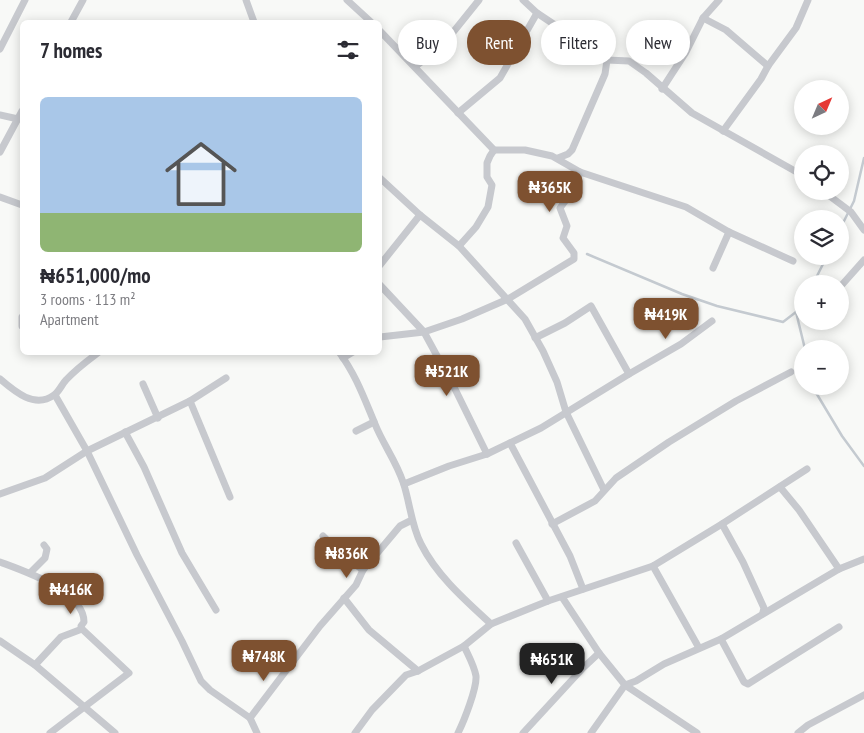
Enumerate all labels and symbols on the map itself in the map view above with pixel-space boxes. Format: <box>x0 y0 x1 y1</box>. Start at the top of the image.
north arrow <box>794 80 849 135</box>
pin: ₦365K <box>515 170 585 213</box>
pin: ₦419K <box>631 298 701 340</box>
pin: ₦521K <box>412 354 482 397</box>
pin: ₦836K <box>312 536 382 579</box>
pin: ₦416K <box>36 572 106 615</box>
pin: ₦748K <box>229 640 299 682</box>
pin: ₦651K <box>517 642 587 685</box>

